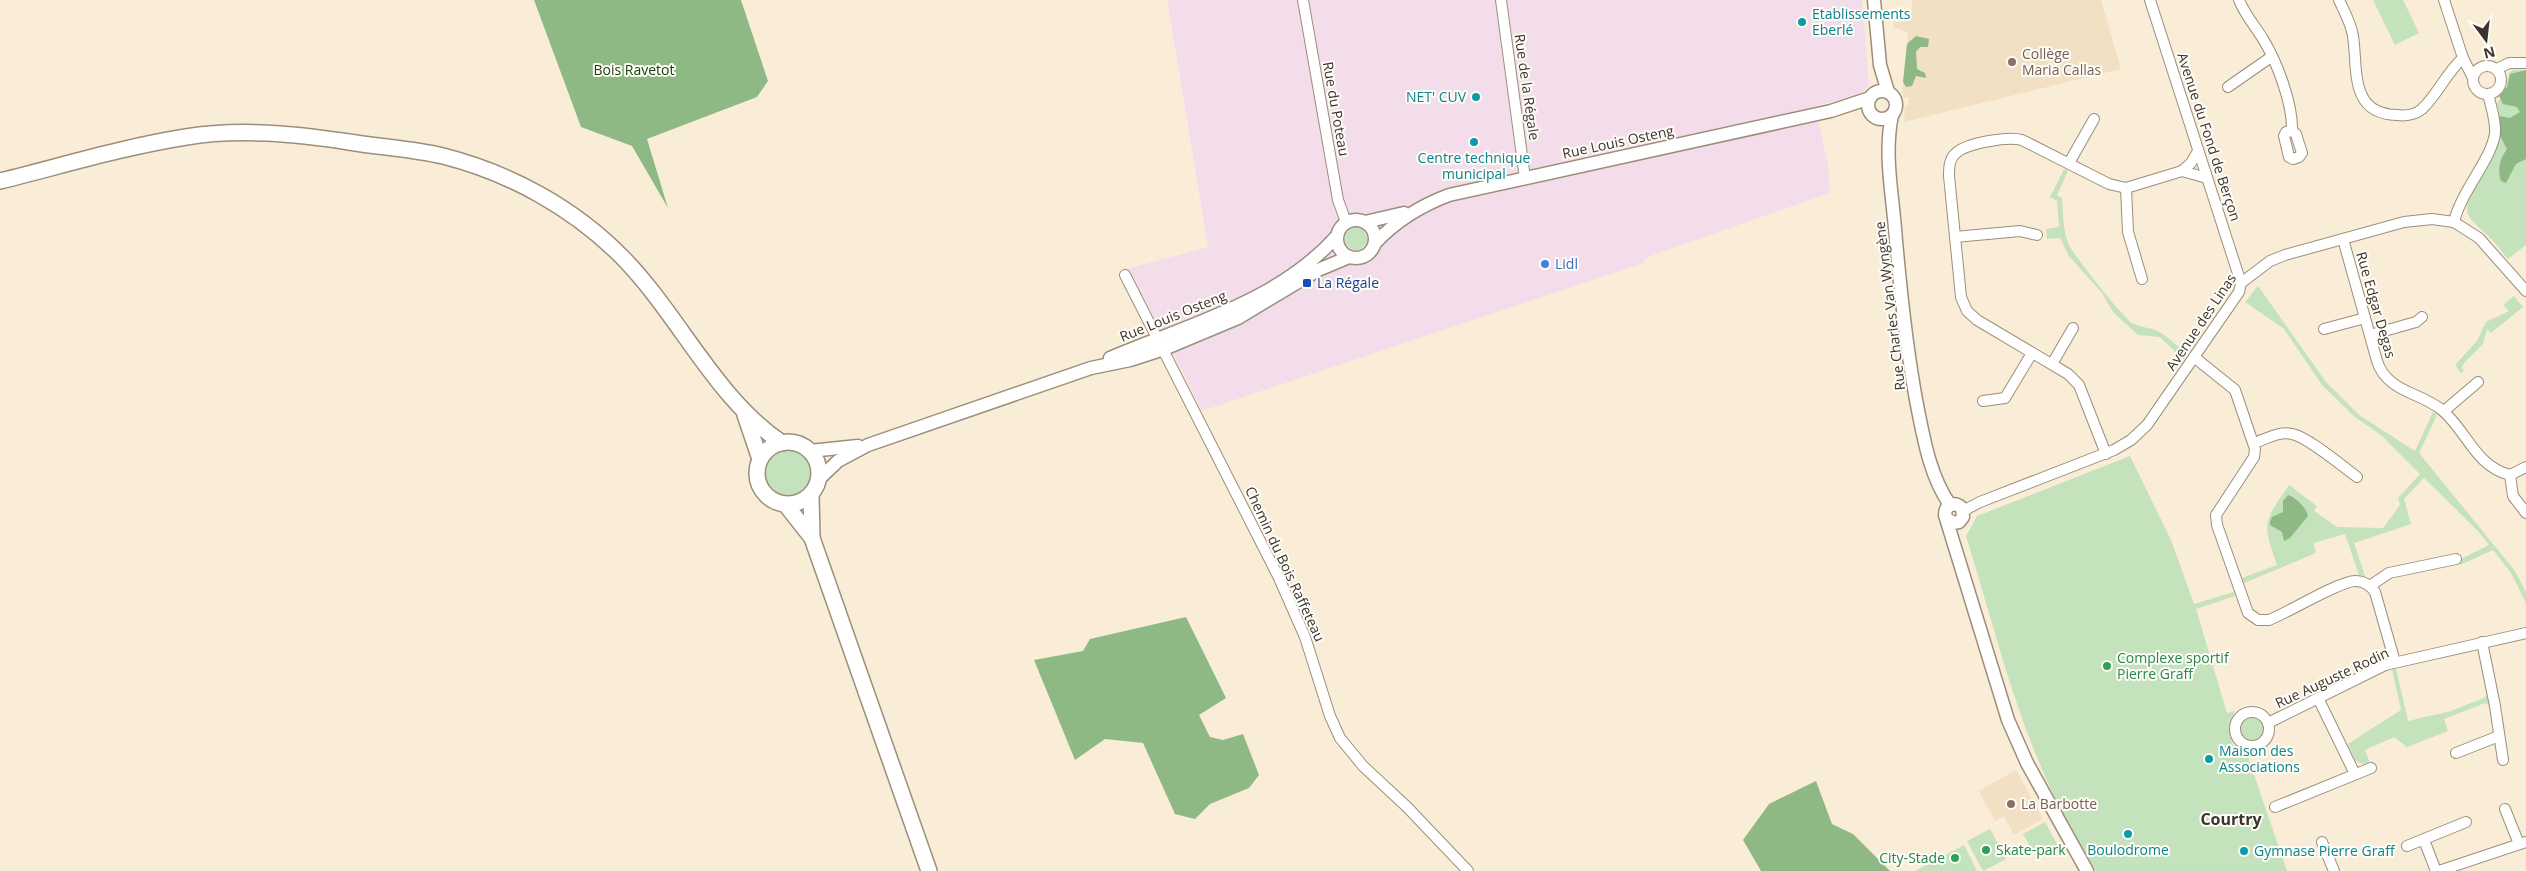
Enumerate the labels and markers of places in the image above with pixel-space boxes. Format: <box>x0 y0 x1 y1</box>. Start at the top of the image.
place label: Etablissements Eberlé <box>1812 4 1911 39</box>
marker: Etablissements Eberlé <box>1796 16 1808 28</box>
place label: Collège Maria Callas <box>2022 44 2101 79</box>
marker: Collège Maria Callas <box>2006 56 2018 68</box>
place label: NET' CUV <box>1406 87 1467 106</box>
marker: NET' CUV <box>1470 91 1482 103</box>
marker: Centre technique municipal <box>1468 136 1480 148</box>
place label: Centre technique municipal <box>1418 148 1531 183</box>
place label: Lidl <box>1555 254 1578 273</box>
marker: Lidl <box>1539 258 1551 270</box>
place label: La Régale <box>1317 273 1379 292</box>
marker: La Régale <box>1301 277 1313 289</box>
place label: Complexe sportif Pierre Graff <box>2117 648 2230 683</box>
marker: Complexe sportif Pierre Graff <box>2101 660 2113 672</box>
place label: Maison des Associations <box>2219 741 2300 776</box>
marker: Maison des Associations <box>2203 753 2215 765</box>
place label: La Barbotte <box>2021 794 2097 813</box>
marker: La Barbotte <box>2005 798 2017 810</box>
marker: Boulodrome <box>2122 828 2134 840</box>
place label: Skate-park <box>1996 840 2066 859</box>
place label: Boulodrome <box>2087 840 2169 859</box>
place label: Gymnase Pierre Graff <box>2254 841 2396 860</box>
marker: Skate-park <box>1980 844 1992 856</box>
marker: Gymnase Pierre Graff <box>2238 845 2250 857</box>
place label: City-Stade <box>1879 848 1945 867</box>
marker: City-Stade <box>1949 852 1961 864</box>

